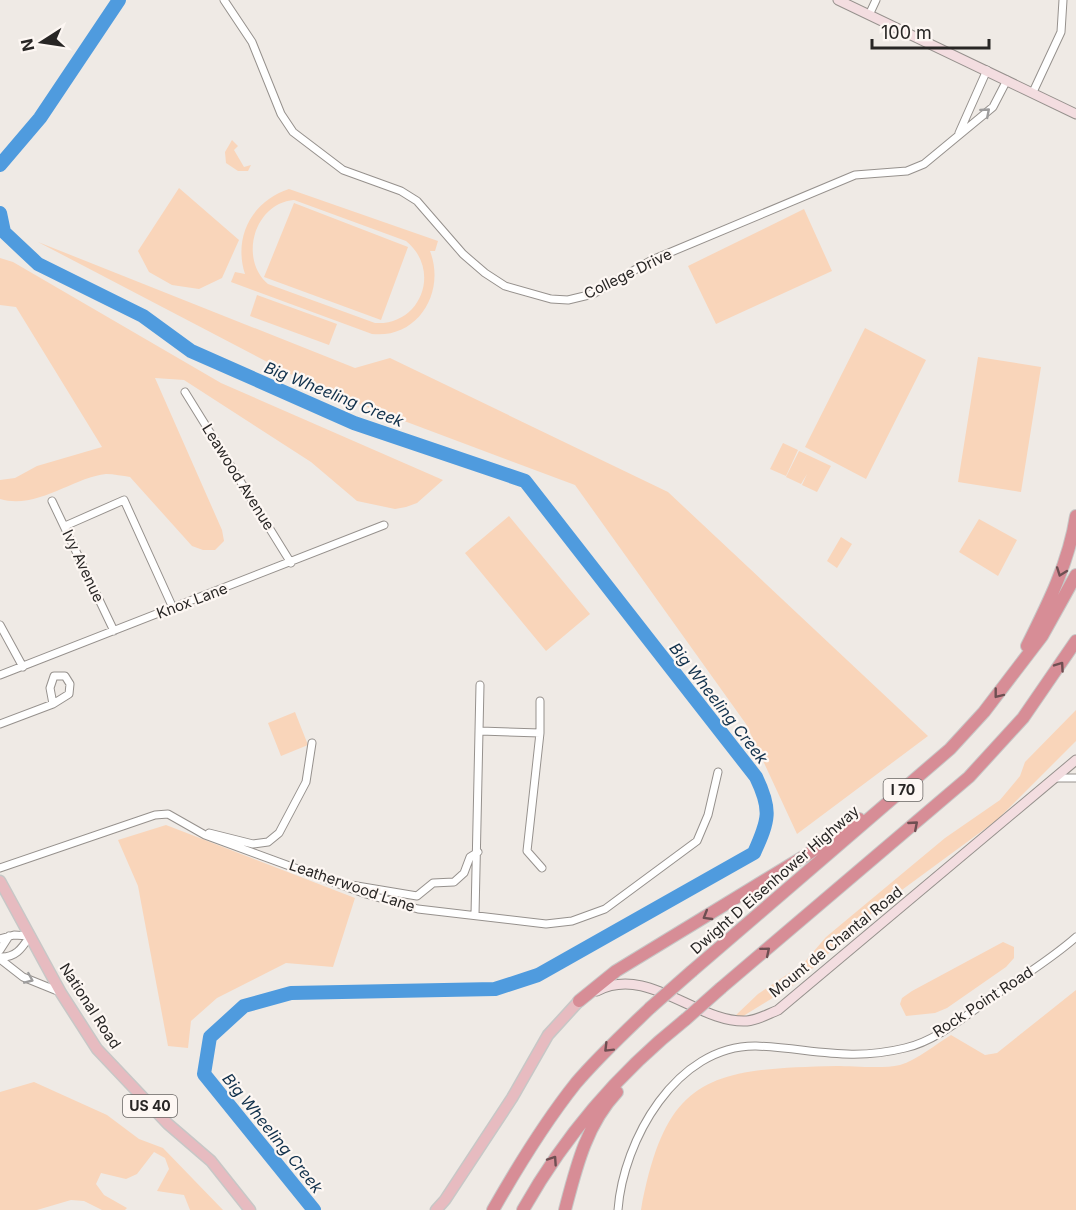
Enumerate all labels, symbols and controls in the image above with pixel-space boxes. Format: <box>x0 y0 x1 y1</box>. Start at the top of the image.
north arrow <box>12 12 72 72</box>
scale bar <box>872 12 989 50</box>
text: 100 m <box>881 22 932 43</box>
text: N <box>16 37 38 53</box>
one-way arrow <box>979 108 990 119</box>
street label: College Drive <box>581 244 675 303</box>
water label: Big Wheeling Creek <box>261 357 407 431</box>
street label: Leawood Avenue <box>198 420 279 533</box>
street label: Ivy Avenue <box>58 526 109 605</box>
one-way arrow <box>1056 566 1069 577</box>
street label: Knox Lane <box>154 578 230 623</box>
water label: Big Wheeling Creek <box>665 638 773 768</box>
one-way arrow <box>1053 662 1064 673</box>
one-way arrow <box>995 687 1006 698</box>
road number: I 70 <box>884 779 922 801</box>
street label: Dwight D Eisenhower Highway <box>687 801 863 958</box>
one-way arrow <box>907 821 918 832</box>
street label: Leatherwood Lane <box>287 855 418 916</box>
street label: Mount de Chantal Road <box>765 882 906 1001</box>
one-way arrow <box>703 908 713 920</box>
one-way arrow <box>759 947 770 958</box>
street label: National Road <box>56 959 125 1052</box>
street label: Rock Point Road <box>929 962 1036 1041</box>
one-way arrow <box>22 972 33 984</box>
one-way arrow <box>604 1042 615 1052</box>
water label: Big Wheeling Creek <box>219 1069 328 1197</box>
road number: US 40 <box>123 1095 177 1117</box>
one-way arrow <box>546 1156 557 1167</box>

